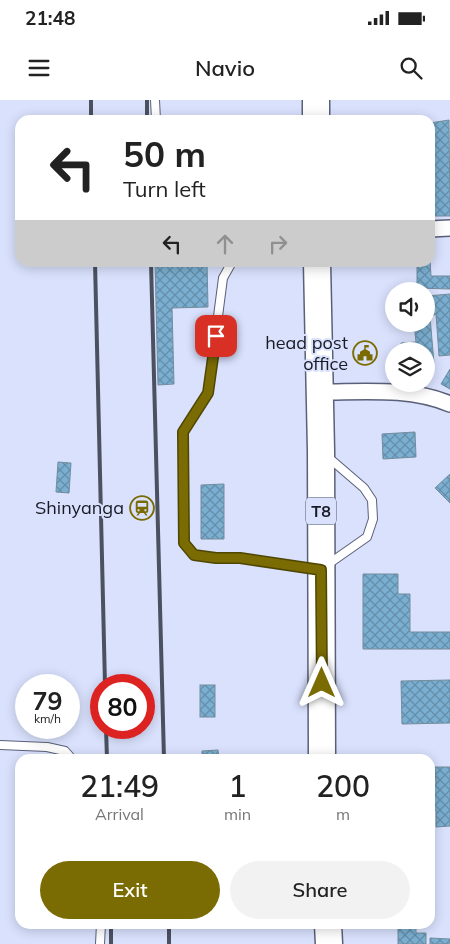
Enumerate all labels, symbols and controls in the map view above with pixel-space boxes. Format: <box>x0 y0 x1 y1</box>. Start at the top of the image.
text: 21:48 <box>25 6 75 30</box>
icon: menu <box>25 54 53 82</box>
text: Navio <box>195 54 255 82</box>
icon: search <box>397 54 425 82</box>
text: 50 m <box>123 132 206 176</box>
icon: left <box>40 135 105 200</box>
text: Turn left <box>123 175 206 203</box>
icon: left <box>158 230 186 258</box>
icon: ahead <box>211 230 239 258</box>
icon: right <box>264 230 292 258</box>
map controls <box>385 282 435 392</box>
button: sound <box>385 282 435 332</box>
pin <box>195 315 237 357</box>
icon: arrive <box>202 322 230 350</box>
place label: head post office <box>265 331 348 375</box>
public building icon: head post office <box>352 340 378 366</box>
button: layers <box>385 342 435 392</box>
station icon: Shinyanga <box>129 495 155 521</box>
place label: Shinyanga <box>35 496 124 519</box>
road number: T8 <box>306 498 336 524</box>
position arrow <box>295 656 347 708</box>
speed limit sign: 80 <box>90 674 155 739</box>
text: 79 <box>32 685 63 716</box>
text: km/h <box>34 711 61 726</box>
text: 21:49 <box>80 767 159 805</box>
text: 1 <box>229 767 247 805</box>
text: 200 <box>316 767 370 805</box>
text: Arrival <box>95 804 144 824</box>
text: min <box>224 804 251 824</box>
text: m <box>336 804 350 824</box>
button: Exit <box>40 861 220 919</box>
button: Share <box>230 861 410 919</box>

